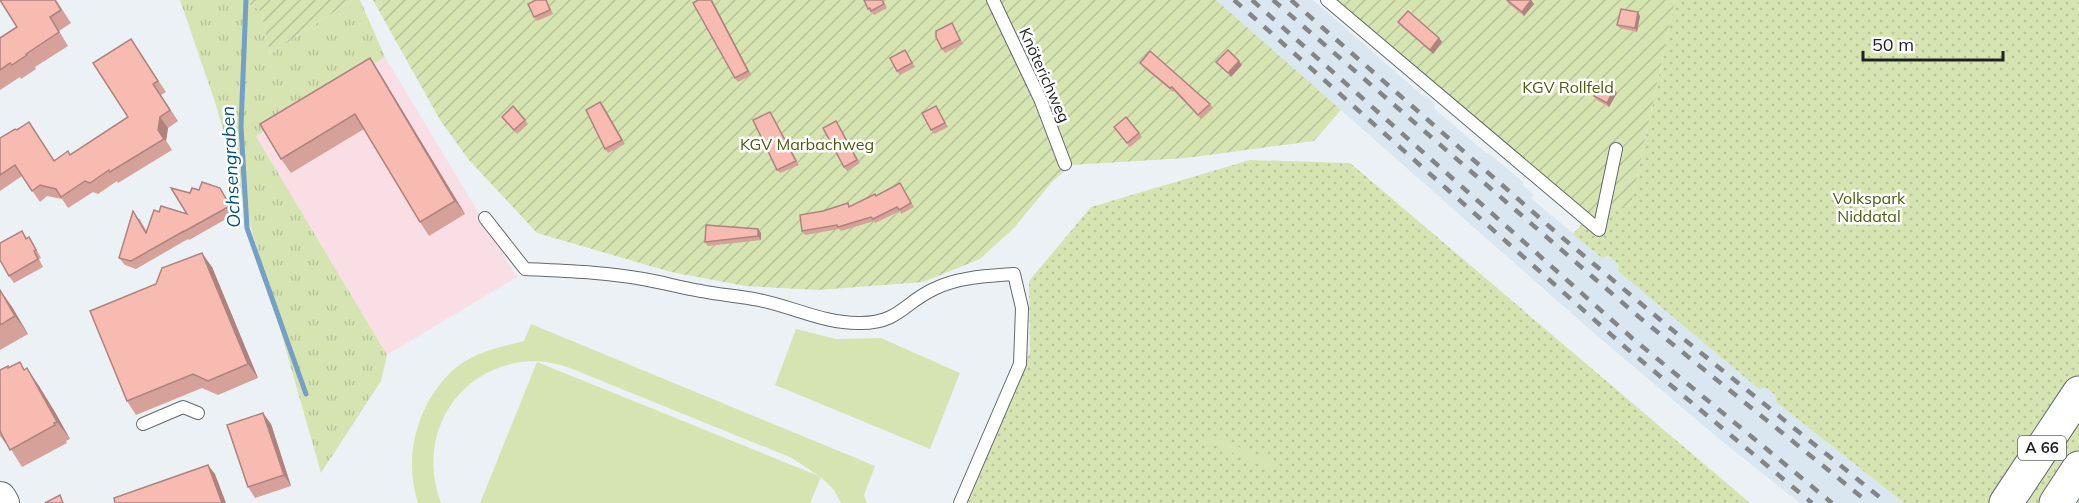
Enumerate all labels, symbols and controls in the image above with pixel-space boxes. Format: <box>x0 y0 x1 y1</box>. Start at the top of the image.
street label: Knöterichweg <box>1015 24 1075 126</box>
scale bar <box>1863 24 2002 62</box>
text: 50 m <box>1872 33 1914 56</box>
park label: KGV Rollfeld <box>1522 77 1614 97</box>
water label: Ochsengraben <box>216 106 245 228</box>
park label: KGV Marbachweg <box>740 134 874 154</box>
park label: Volkspark Niddatal <box>1833 188 1906 226</box>
road number: A 66 <box>2018 436 2066 460</box>

